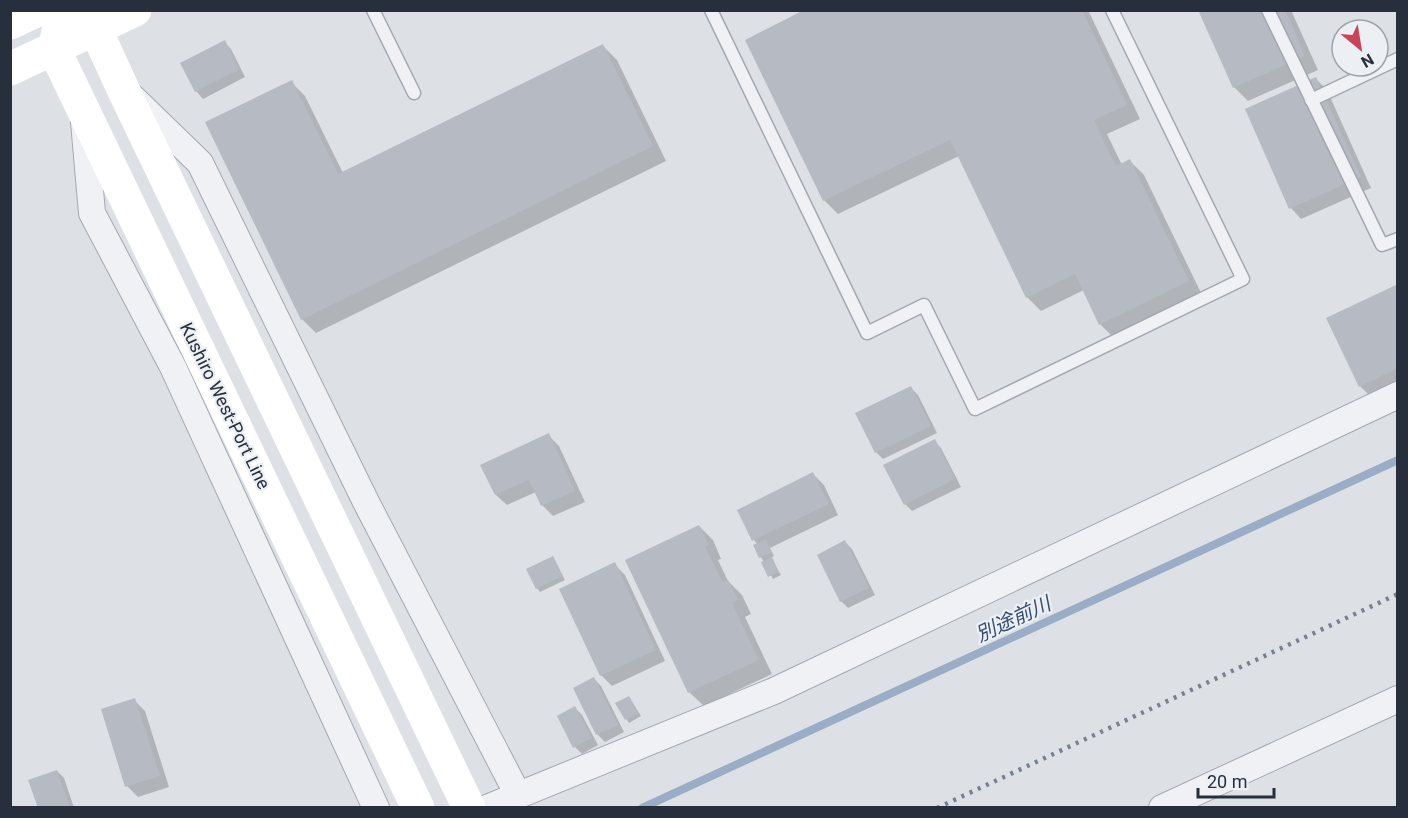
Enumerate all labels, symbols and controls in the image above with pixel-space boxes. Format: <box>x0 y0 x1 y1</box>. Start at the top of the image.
north arrow <box>1330 18 1390 78</box>
text: N <box>1358 50 1377 72</box>
street label: Kushiro West-Port Line <box>176 319 275 492</box>
water label: 別途前川 <box>972 590 1056 647</box>
scale bar <box>1198 761 1274 799</box>
text: 20 m <box>1207 771 1247 792</box>

